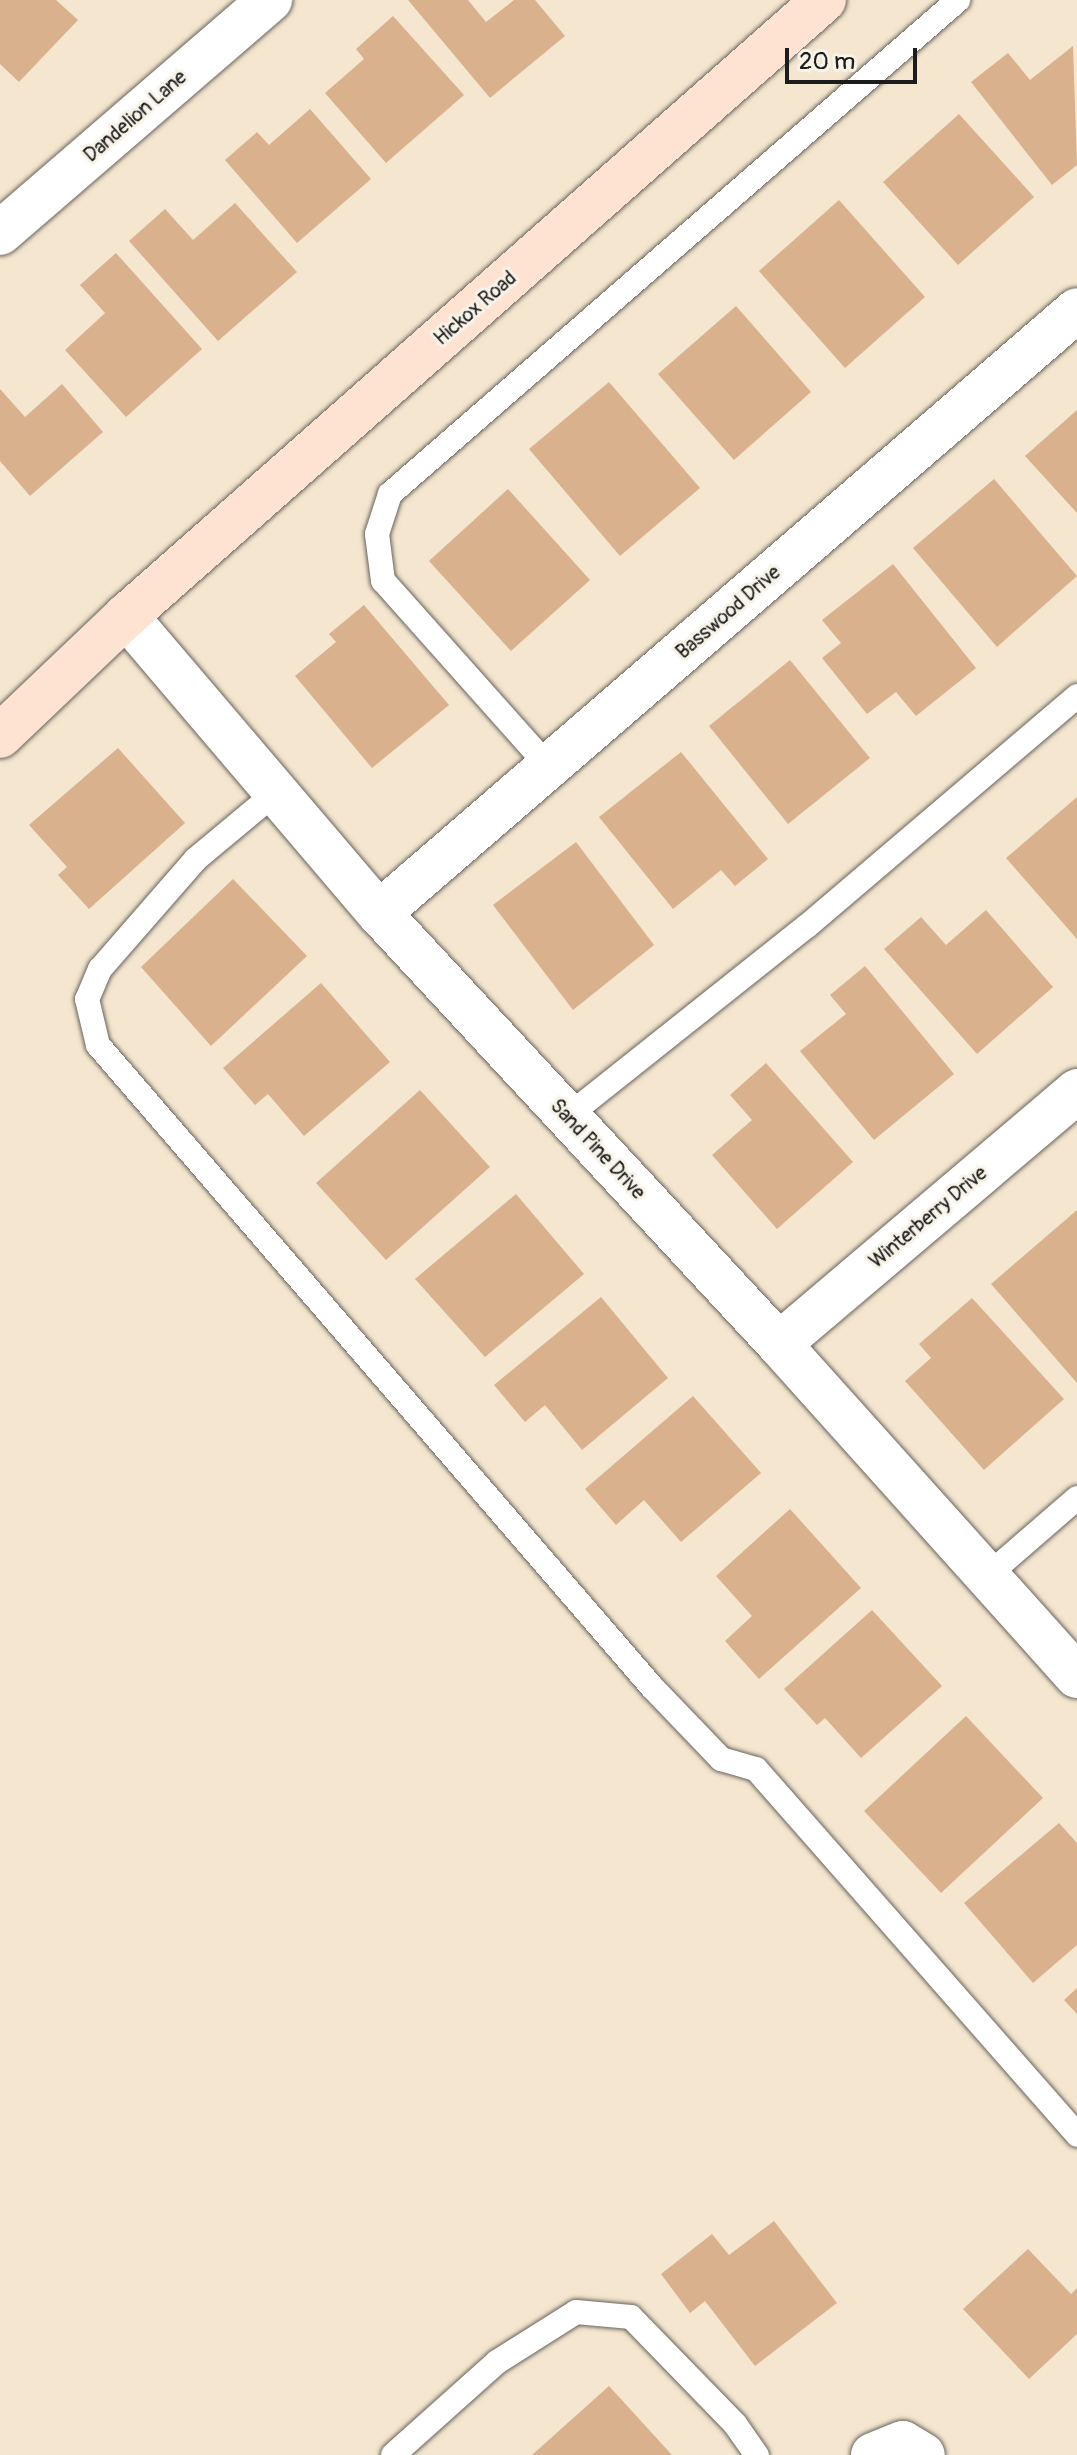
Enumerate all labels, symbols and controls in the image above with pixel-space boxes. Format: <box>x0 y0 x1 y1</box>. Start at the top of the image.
scale bar <box>789 32 921 82</box>
text: 20 m <box>799 47 855 76</box>
street label: Dandelion Lane <box>79 65 191 167</box>
street label: Hickox Road <box>429 266 521 350</box>
street label: Basswood Drive <box>671 560 785 664</box>
street label: Sand Pine Drive <box>545 1094 651 1204</box>
street label: Winterberry Drive <box>864 1161 992 1273</box>

